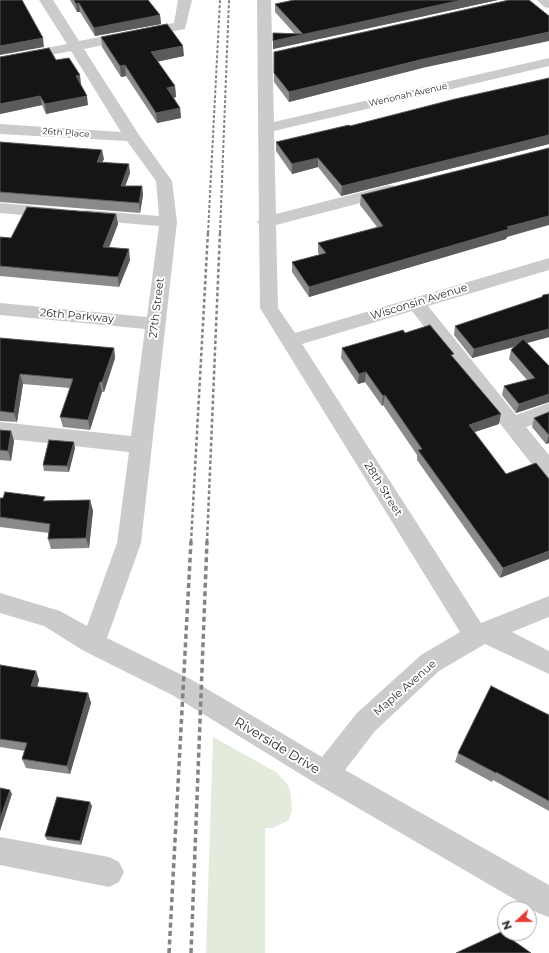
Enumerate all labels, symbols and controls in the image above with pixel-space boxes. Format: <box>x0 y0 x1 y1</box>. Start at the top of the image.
street label: Wenonah Avenue <box>368 81 448 109</box>
street label: 26th Place <box>42 126 90 140</box>
street label: 27th Street <box>147 277 167 339</box>
street label: Wisconsin Avenue <box>369 281 469 323</box>
street label: 26th Parkway <box>39 306 115 326</box>
street label: 28th Street <box>361 460 405 518</box>
street label: Maple Avenue <box>371 657 439 719</box>
street label: Riverside Drive <box>232 714 322 778</box>
north arrow <box>497 901 537 941</box>
text: N <box>499 918 515 932</box>

